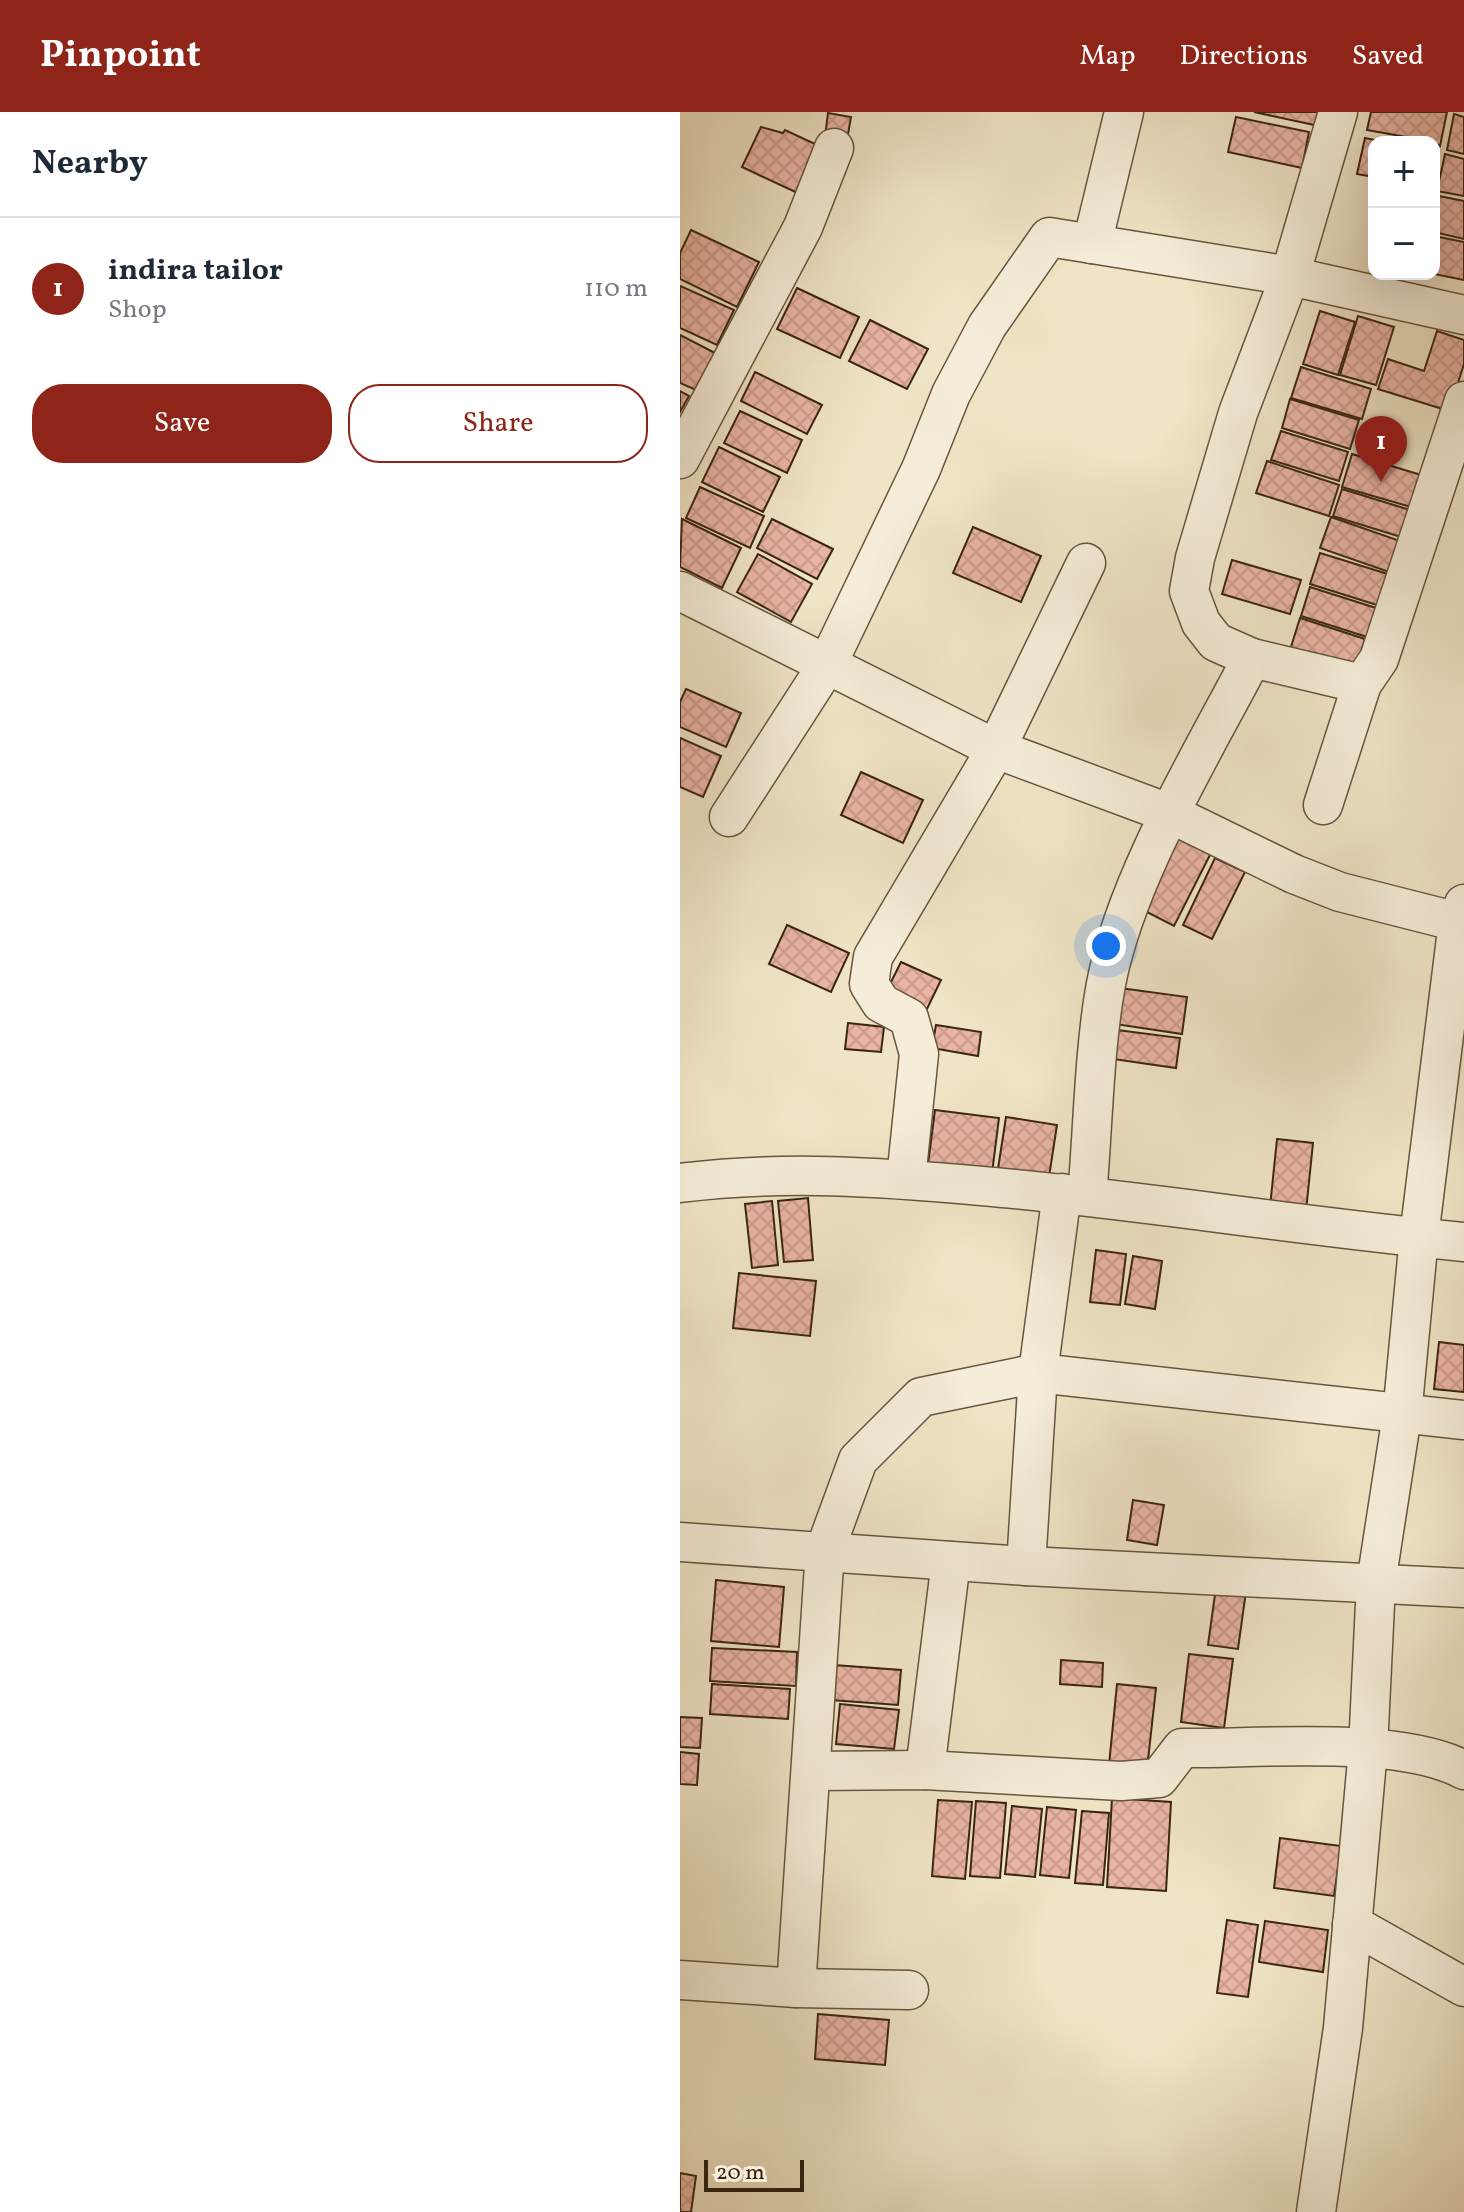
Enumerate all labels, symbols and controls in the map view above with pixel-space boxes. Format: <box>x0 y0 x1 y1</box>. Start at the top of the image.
text: Pinpoint <box>40 30 201 83</box>
text: Map <box>1080 37 1136 76</box>
text: Directions <box>1180 37 1308 76</box>
text: Saved <box>1352 37 1424 76</box>
map controls <box>1368 136 1440 280</box>
button: + <box>1368 136 1440 208</box>
text: Nearby <box>32 141 148 188</box>
button: − <box>1368 208 1440 280</box>
text: indira tailor <box>108 250 283 292</box>
text: 1 <box>53 271 63 307</box>
text: 110 m <box>584 271 648 307</box>
text: Shop <box>108 292 167 328</box>
button: Save <box>32 384 332 463</box>
button: Share <box>348 384 648 463</box>
pin: 1 <box>1355 416 1407 482</box>
your location <box>1086 926 1126 966</box>
scale bar <box>704 2156 804 2192</box>
text: 20 m <box>716 2158 765 2189</box>

